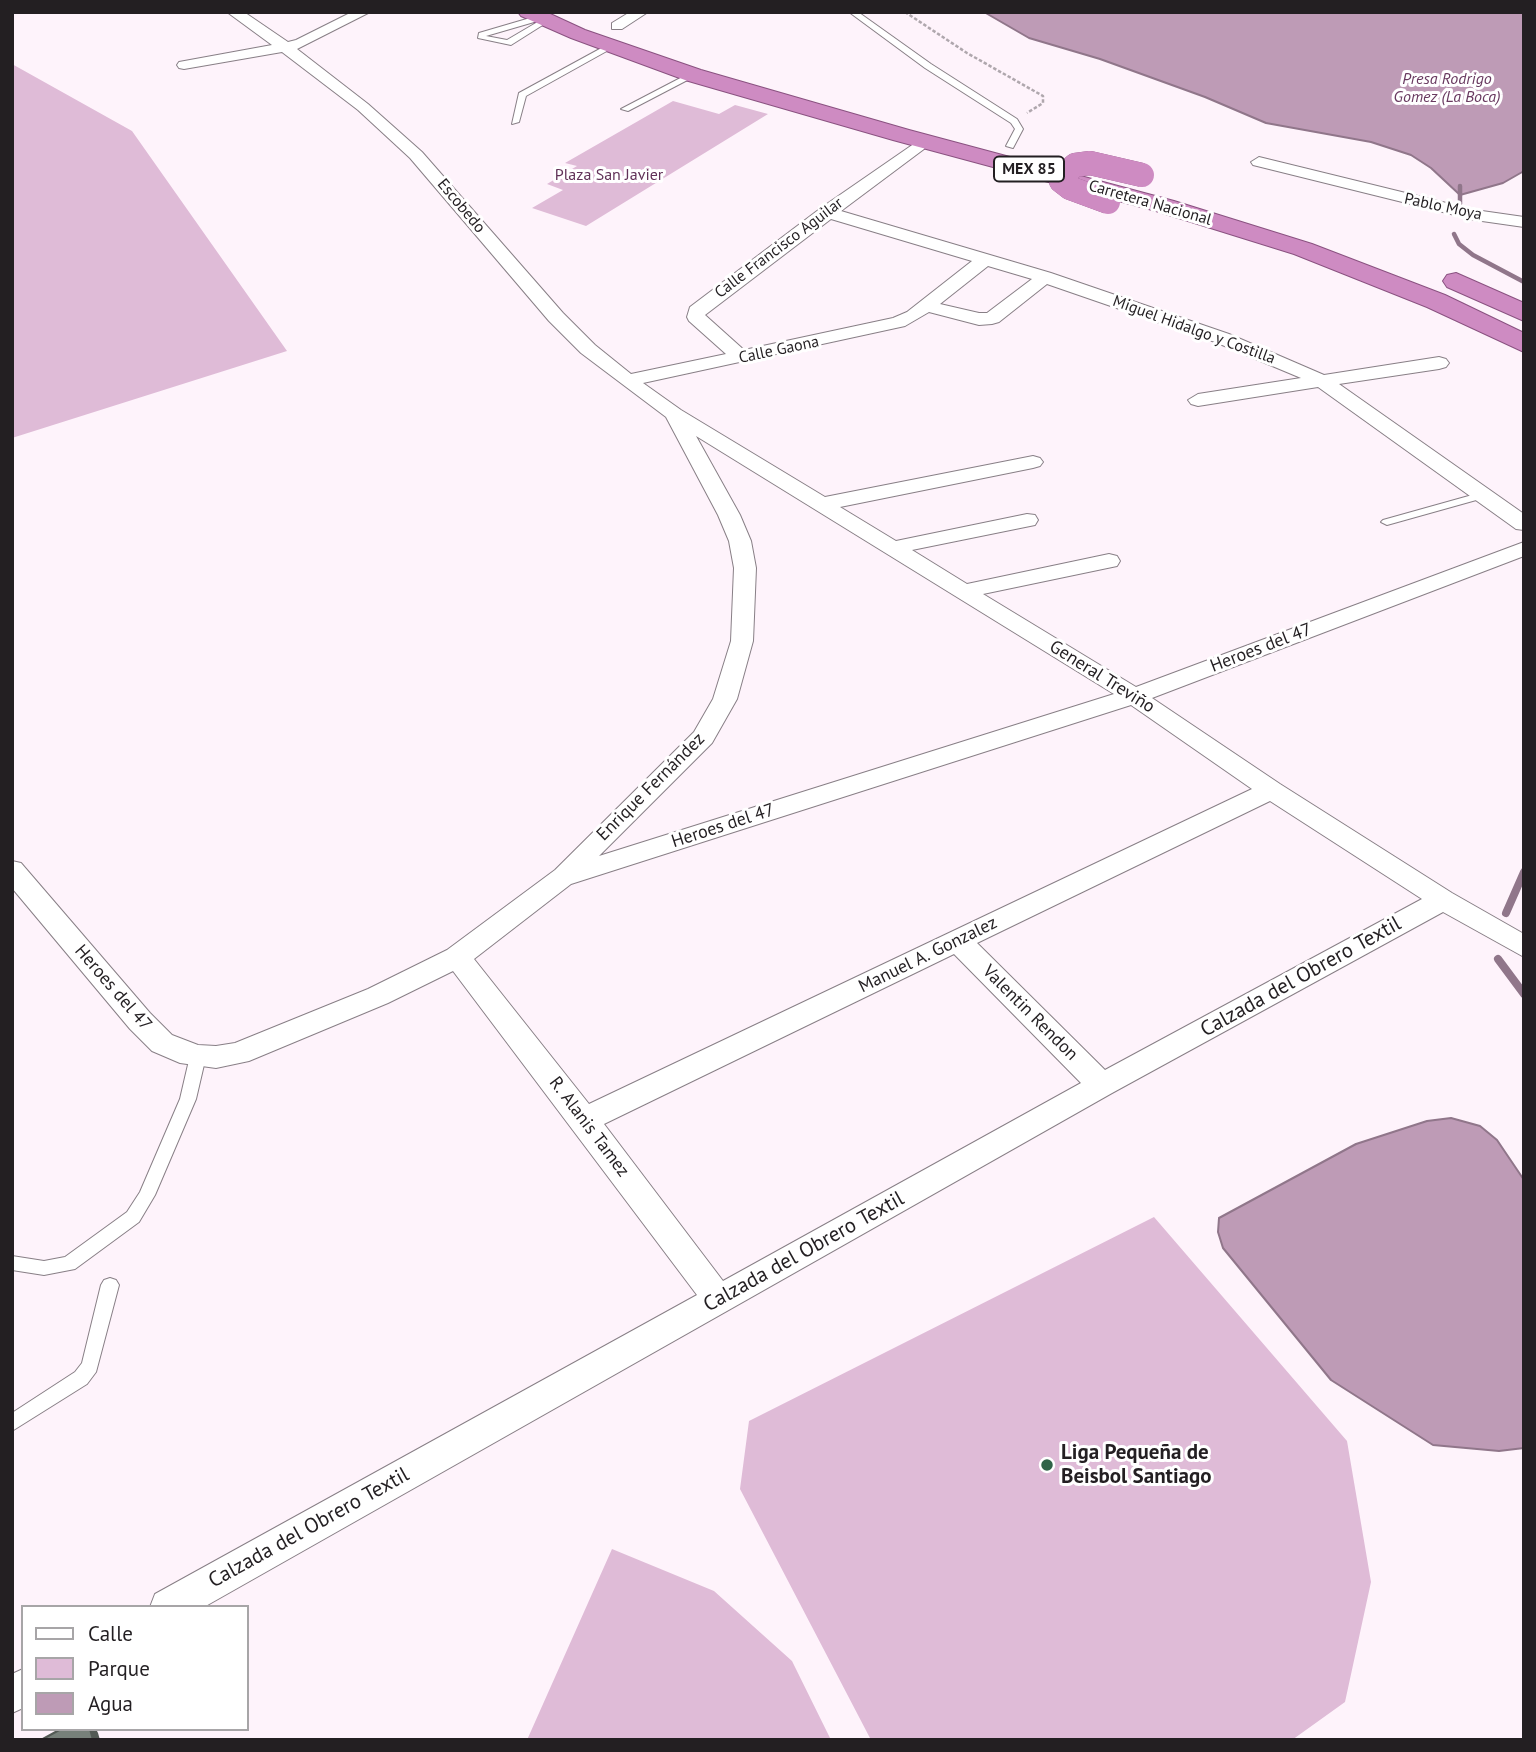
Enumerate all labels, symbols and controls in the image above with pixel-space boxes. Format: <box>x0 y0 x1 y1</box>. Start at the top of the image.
water label: Presa Rodrigo Gomez (La Boca) <box>1394 69 1500 107</box>
road number: MEX 85 <box>994 156 1064 182</box>
park label: Plaza San Javier <box>555 165 663 185</box>
street label: Escobedo <box>433 175 489 237</box>
street label: Carretera Nacional <box>1086 176 1214 230</box>
street label: Pablo Moya <box>1402 189 1484 225</box>
street label: Calle Francisco Aguilar <box>711 194 847 302</box>
street label: Miguel Hidalgo y Costilla <box>1110 292 1278 368</box>
street label: Calle Gaona <box>737 332 821 368</box>
street label: Heroes del 47 <box>1207 619 1315 677</box>
street label: General Treviño <box>1045 636 1159 718</box>
street label: Enrique Fernández <box>593 729 709 845</box>
street label: Heroes del 47 <box>669 799 777 853</box>
street label: Calzada del Obrero Textil <box>1196 911 1406 1043</box>
street label: Manuel A. Gonzalez <box>855 912 1001 998</box>
street label: Heroes del 47 <box>70 941 156 1035</box>
street label: Valentin Rendon <box>978 961 1082 1065</box>
street label: R. Alanis Tamez <box>544 1073 634 1181</box>
street label: Calzada del Obrero Textil <box>699 1186 909 1318</box>
place label: Liga Pequeña de Beisbol Santiago <box>1061 1440 1212 1490</box>
marker: Liga Pequeña de Beisbol Santiago <box>1039 1457 1055 1473</box>
street label: Calzada del Obrero Textil <box>204 1462 414 1594</box>
legend <box>21 1605 248 1731</box>
text: Calle <box>88 1620 133 1647</box>
text: Parque <box>88 1655 150 1682</box>
text: Agua <box>88 1690 133 1717</box>

